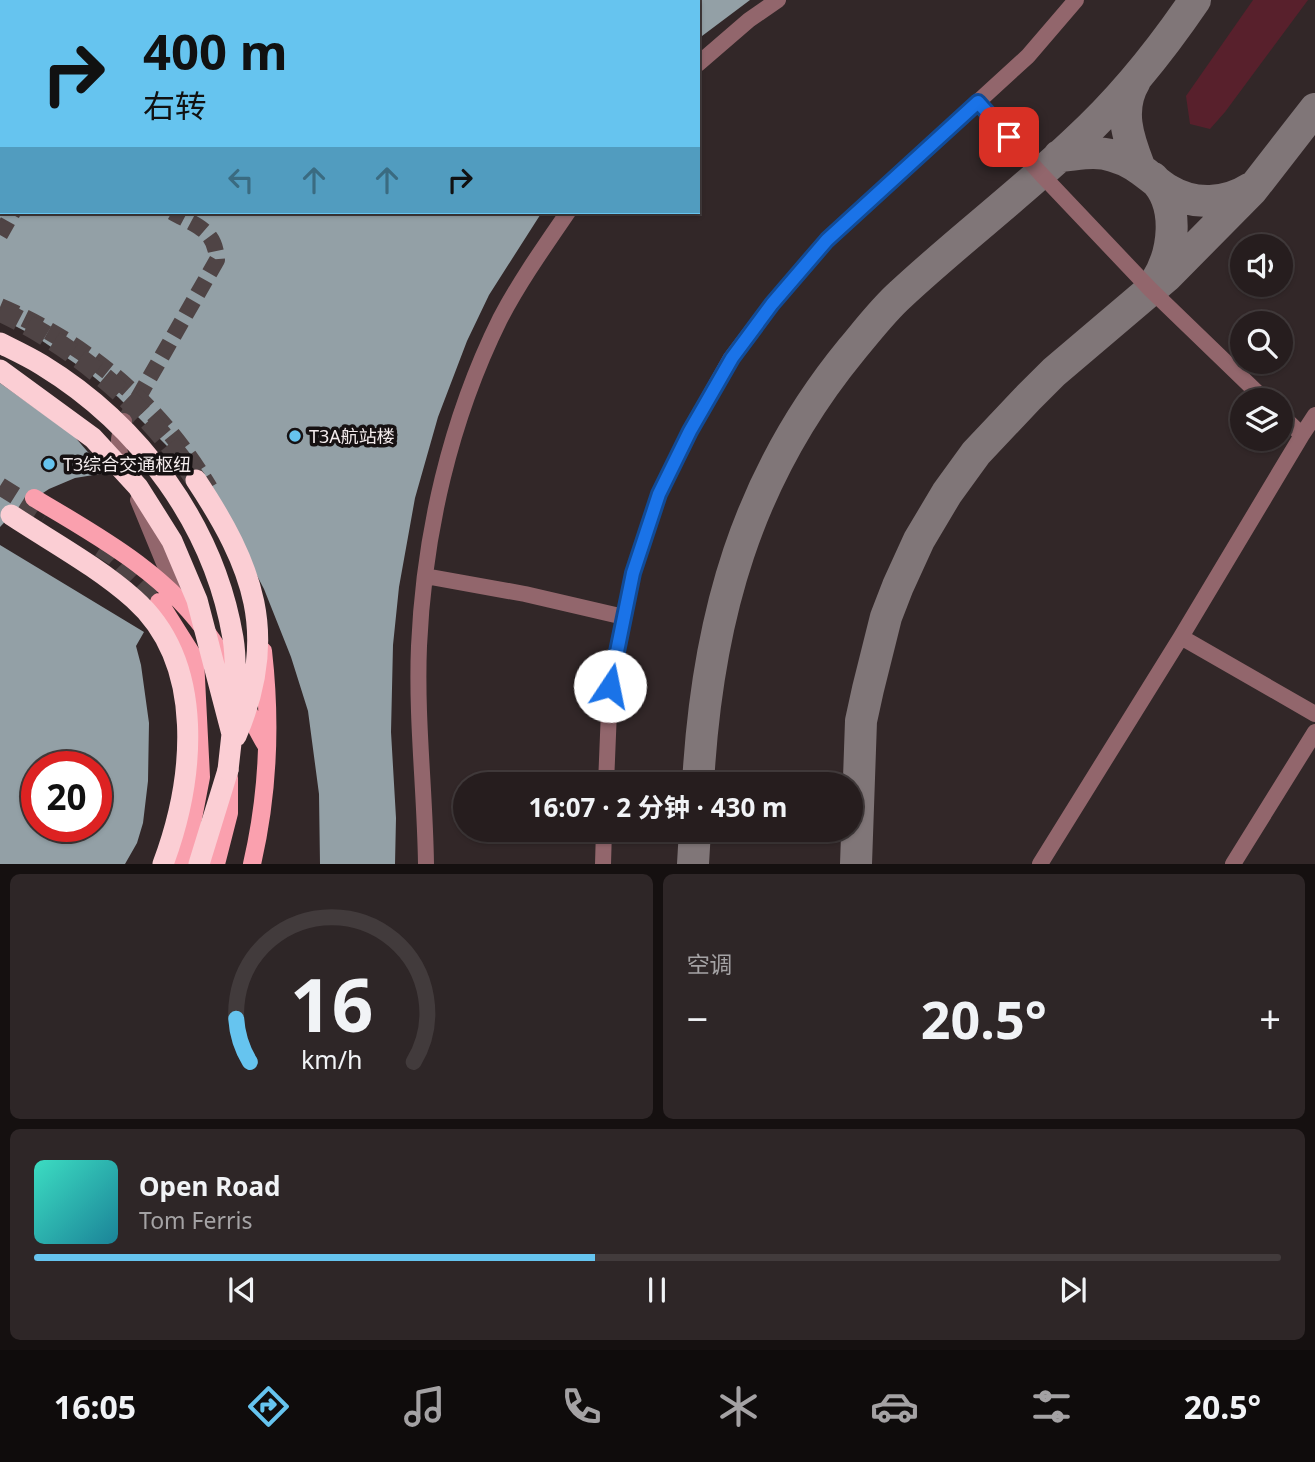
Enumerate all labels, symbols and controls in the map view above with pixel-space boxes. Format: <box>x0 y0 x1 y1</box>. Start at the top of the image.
text: 400 m <box>143 18 288 84</box>
icon: right <box>28 28 119 119</box>
text: 右转 <box>143 84 207 127</box>
pin <box>979 107 1039 167</box>
icon: arrive <box>990 118 1028 156</box>
icon: left <box>222 161 260 199</box>
icon: ahead <box>295 161 333 199</box>
icon: ahead <box>368 161 406 199</box>
icon: right <box>441 161 479 199</box>
map controls <box>1230 234 1293 451</box>
button: sound <box>1230 234 1293 297</box>
button: search <box>1230 311 1293 374</box>
button: layers <box>1230 388 1293 451</box>
place label: T3A航站楼 <box>309 424 395 448</box>
marker: T3A航站楼 <box>287 428 303 444</box>
place label: T3综合交通枢纽 <box>63 452 191 476</box>
marker: T3综合交通枢纽 <box>41 456 57 472</box>
position arrow <box>573 649 647 723</box>
speed limit sign: 20 <box>21 751 112 842</box>
text: 16:07 · 2 分钟 · 430 m <box>529 789 787 825</box>
text: 空调 <box>687 948 733 980</box>
text: 16 <box>290 955 373 1054</box>
text: 20.5° <box>921 983 1047 1054</box>
text: − <box>687 992 708 1044</box>
text: + <box>1259 992 1281 1044</box>
text: km/h <box>300 1042 362 1076</box>
text: Open Road <box>139 1168 281 1204</box>
text: Tom Ferris <box>139 1204 252 1236</box>
icon: previous <box>223 1271 261 1309</box>
icon: pause <box>638 1271 676 1309</box>
icon: next <box>1054 1271 1092 1309</box>
icon: directions <box>244 1382 293 1431</box>
icon: music <box>400 1382 449 1431</box>
icon: phone <box>557 1382 606 1431</box>
icon: climate <box>714 1382 763 1431</box>
icon: car <box>870 1382 919 1431</box>
icon: filters <box>1027 1382 1076 1431</box>
text: 16:05 <box>54 1385 136 1428</box>
text: 20.5° <box>1184 1385 1261 1428</box>

